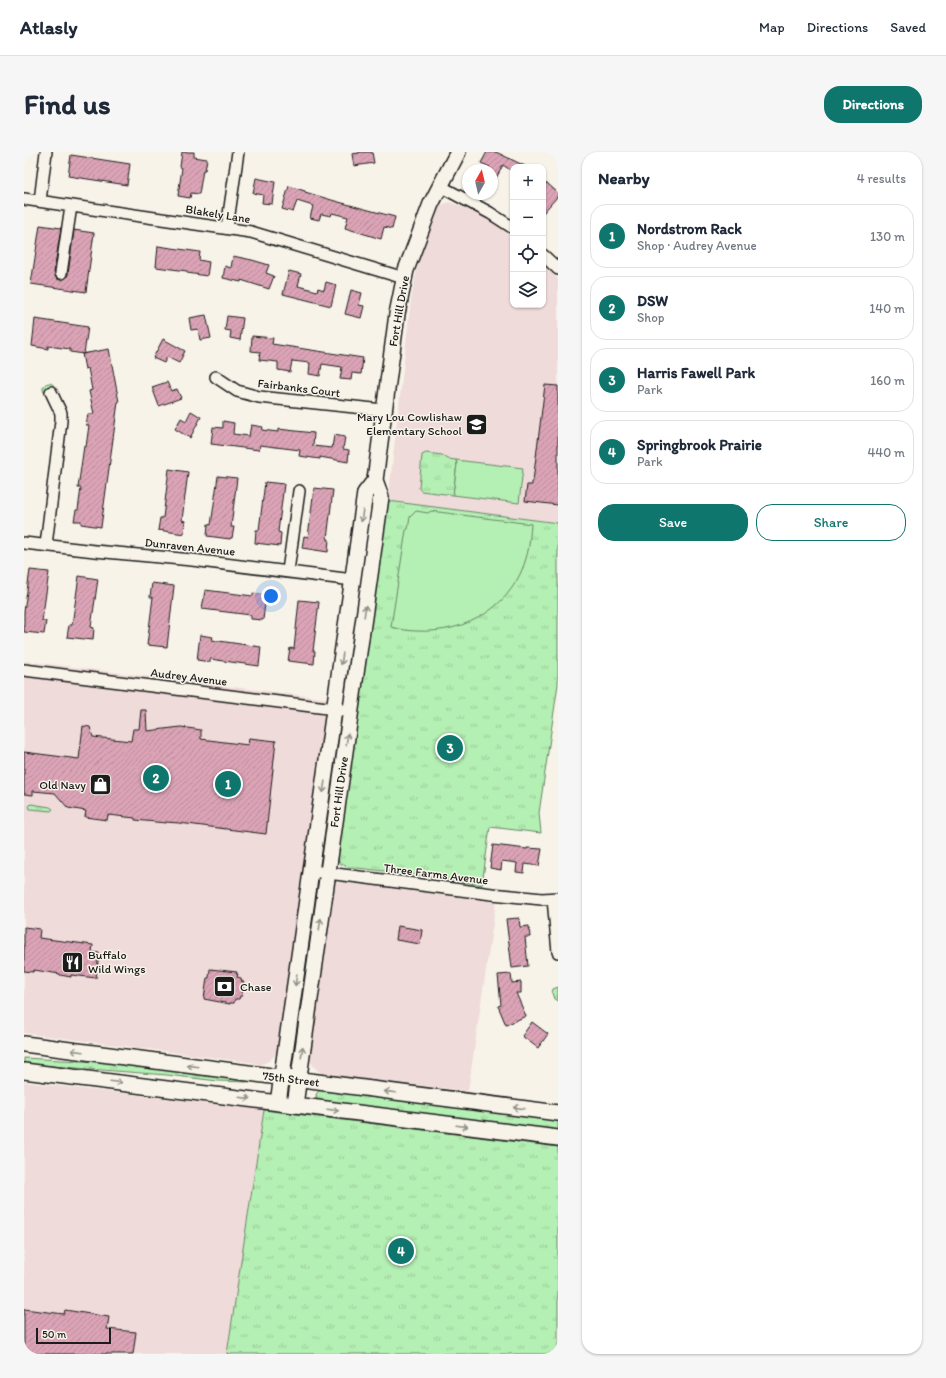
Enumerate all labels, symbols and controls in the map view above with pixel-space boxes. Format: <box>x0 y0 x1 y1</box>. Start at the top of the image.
text: Atlasly <box>20 16 77 39</box>
text: Map <box>759 19 785 36</box>
text: Directions <box>807 19 868 36</box>
text: Saved <box>890 19 926 36</box>
button: Directions <box>824 86 922 123</box>
text: Find us <box>24 87 111 121</box>
north arrow <box>462 164 498 200</box>
map controls <box>510 164 546 308</box>
button: + <box>510 164 546 200</box>
text: Nearby <box>598 168 650 188</box>
text: 4 results <box>857 171 906 186</box>
button: − <box>510 200 546 236</box>
street label: Blakely Lane <box>185 202 252 226</box>
text: Nordstrom Rack <box>637 220 742 238</box>
text: 1 <box>609 229 615 244</box>
text: 130 m <box>870 229 905 244</box>
button: locate <box>510 236 546 272</box>
text: Shop · Audrey Avenue <box>637 238 757 253</box>
button: layers <box>510 272 546 308</box>
street label: Fort Hill Drive <box>386 274 412 347</box>
text: DSW <box>637 292 668 310</box>
text: 2 <box>609 301 615 316</box>
text: 140 m <box>869 301 905 316</box>
text: Shop <box>637 310 664 325</box>
text: Harris Fawell Park <box>637 364 755 382</box>
text: 3 <box>608 373 616 388</box>
text: 160 m <box>870 373 905 388</box>
street label: Fairbanks Court <box>257 376 342 400</box>
text: Park <box>637 382 663 397</box>
place label: Mary Lou Cowlishaw Elementary School <box>357 410 463 438</box>
school or university icon: Mary Lou Cowlishaw Elementary School <box>464 411 490 437</box>
text: Springbrook Prairie <box>637 436 762 454</box>
text: 4 <box>608 445 616 460</box>
text: 440 m <box>868 445 905 460</box>
text: Park <box>637 454 663 469</box>
button: Save <box>598 504 748 541</box>
button: Share <box>756 504 906 541</box>
one-way arrow <box>358 509 366 522</box>
street label: Dunraven Avenue <box>144 535 236 559</box>
your location <box>261 586 281 606</box>
one-way arrow <box>361 605 369 618</box>
one-way arrow <box>338 652 346 665</box>
street label: Audrey Avenue <box>150 665 228 689</box>
one-way arrow <box>343 733 351 746</box>
pin: 3 <box>437 733 463 763</box>
street label: Fort Hill Drive <box>327 755 351 828</box>
pin: 2 <box>143 763 169 793</box>
pin: 1 <box>215 769 241 799</box>
shop icon: Old Navy <box>88 772 114 798</box>
place label: Old Navy <box>39 778 86 792</box>
one-way arrow <box>320 780 328 793</box>
street label: Three Farms Avenue <box>383 861 489 887</box>
one-way arrow <box>316 917 324 930</box>
place label: Buffalo Wild Wings <box>88 948 145 976</box>
restaurant icon: Buffalo Wild Wings <box>60 949 86 975</box>
one-way arrow <box>292 973 300 986</box>
bank icon: Chase <box>211 974 237 1000</box>
place label: Chase <box>240 980 272 994</box>
one-way arrow <box>298 1046 306 1059</box>
one-way arrow <box>71 1047 84 1055</box>
one-way arrow <box>187 1063 200 1070</box>
street label: 75th Street <box>262 1069 321 1090</box>
one-way arrow <box>109 1078 122 1086</box>
one-way arrow <box>384 1088 397 1095</box>
one-way arrow <box>238 1095 251 1102</box>
one-way arrow <box>513 1104 526 1112</box>
one-way arrow <box>327 1106 340 1114</box>
one-way arrow <box>456 1122 469 1130</box>
pin: 4 <box>388 1236 414 1266</box>
scale bar <box>36 1326 111 1345</box>
text: 50 m <box>42 1328 66 1341</box>

